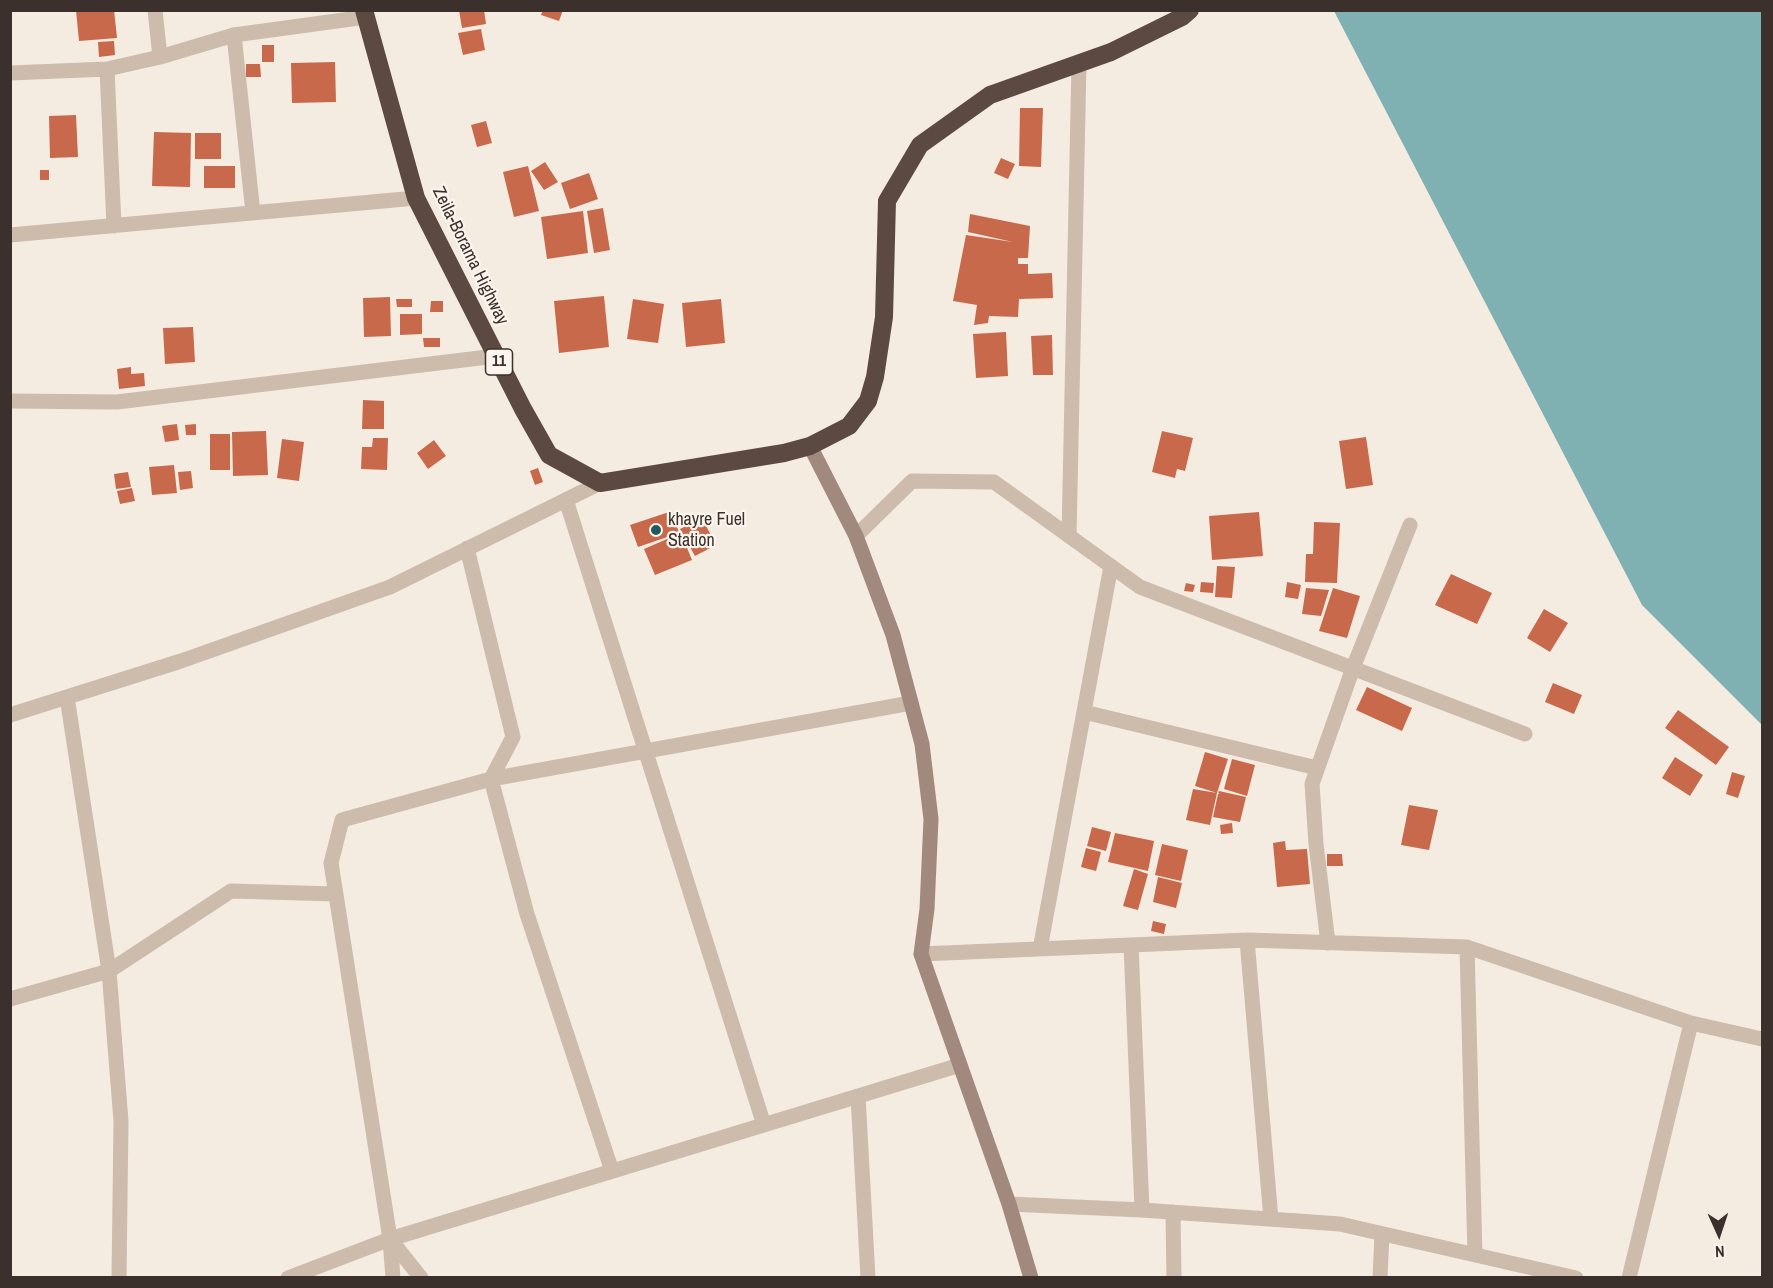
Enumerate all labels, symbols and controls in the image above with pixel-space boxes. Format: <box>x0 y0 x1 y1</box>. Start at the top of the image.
street label: Zeila-Borama Highway <box>427 183 513 329</box>
road number: 11 <box>486 349 512 375</box>
place label: khayre Fuel Station <box>668 509 745 552</box>
marker: khayre Fuel Station <box>649 523 663 537</box>
north arrow <box>1689 1204 1749 1264</box>
text: N <box>1715 1241 1725 1263</box>

